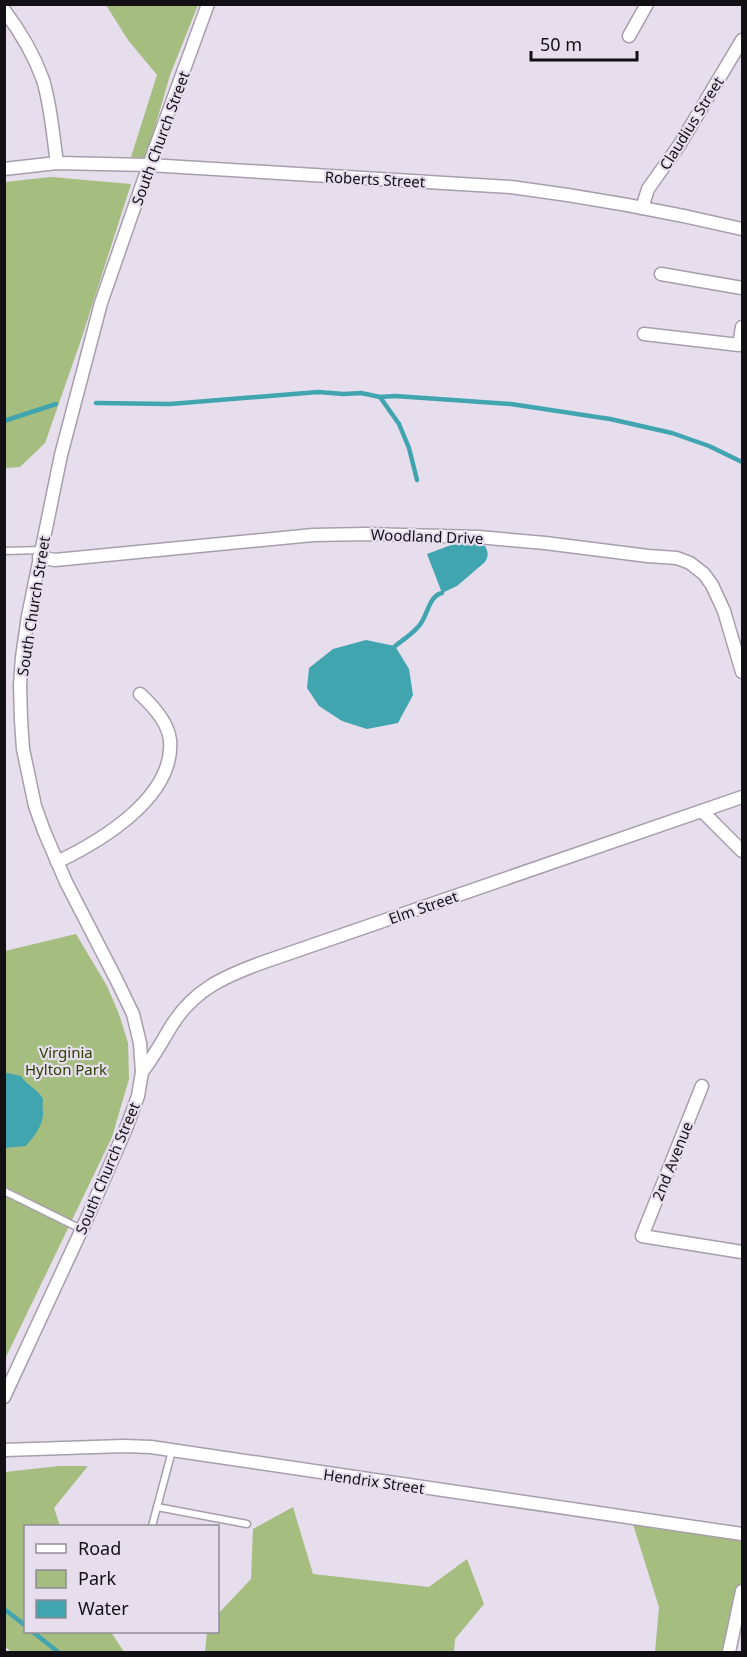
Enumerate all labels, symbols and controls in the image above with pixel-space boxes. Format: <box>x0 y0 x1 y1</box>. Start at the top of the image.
scale bar <box>531 24 638 62</box>
text: 50 m <box>540 32 582 56</box>
street label: South Church Street <box>126 68 194 208</box>
street label: Claudius Street <box>654 72 728 173</box>
street label: Roberts Street <box>324 166 426 192</box>
street label: Woodland Drive <box>370 524 484 548</box>
street label: South Church Street <box>12 534 54 677</box>
street label: Elm Street <box>386 886 461 928</box>
park label: Virginia Hylton Park <box>25 1042 107 1079</box>
street label: South Church Street <box>70 1099 144 1237</box>
street label: 2nd Avenue <box>647 1118 697 1204</box>
street label: Hendrix Street <box>322 1464 426 1498</box>
legend <box>24 1525 219 1633</box>
text: Road <box>78 1536 121 1560</box>
text: Park <box>78 1566 116 1590</box>
text: Water <box>78 1596 129 1620</box>

